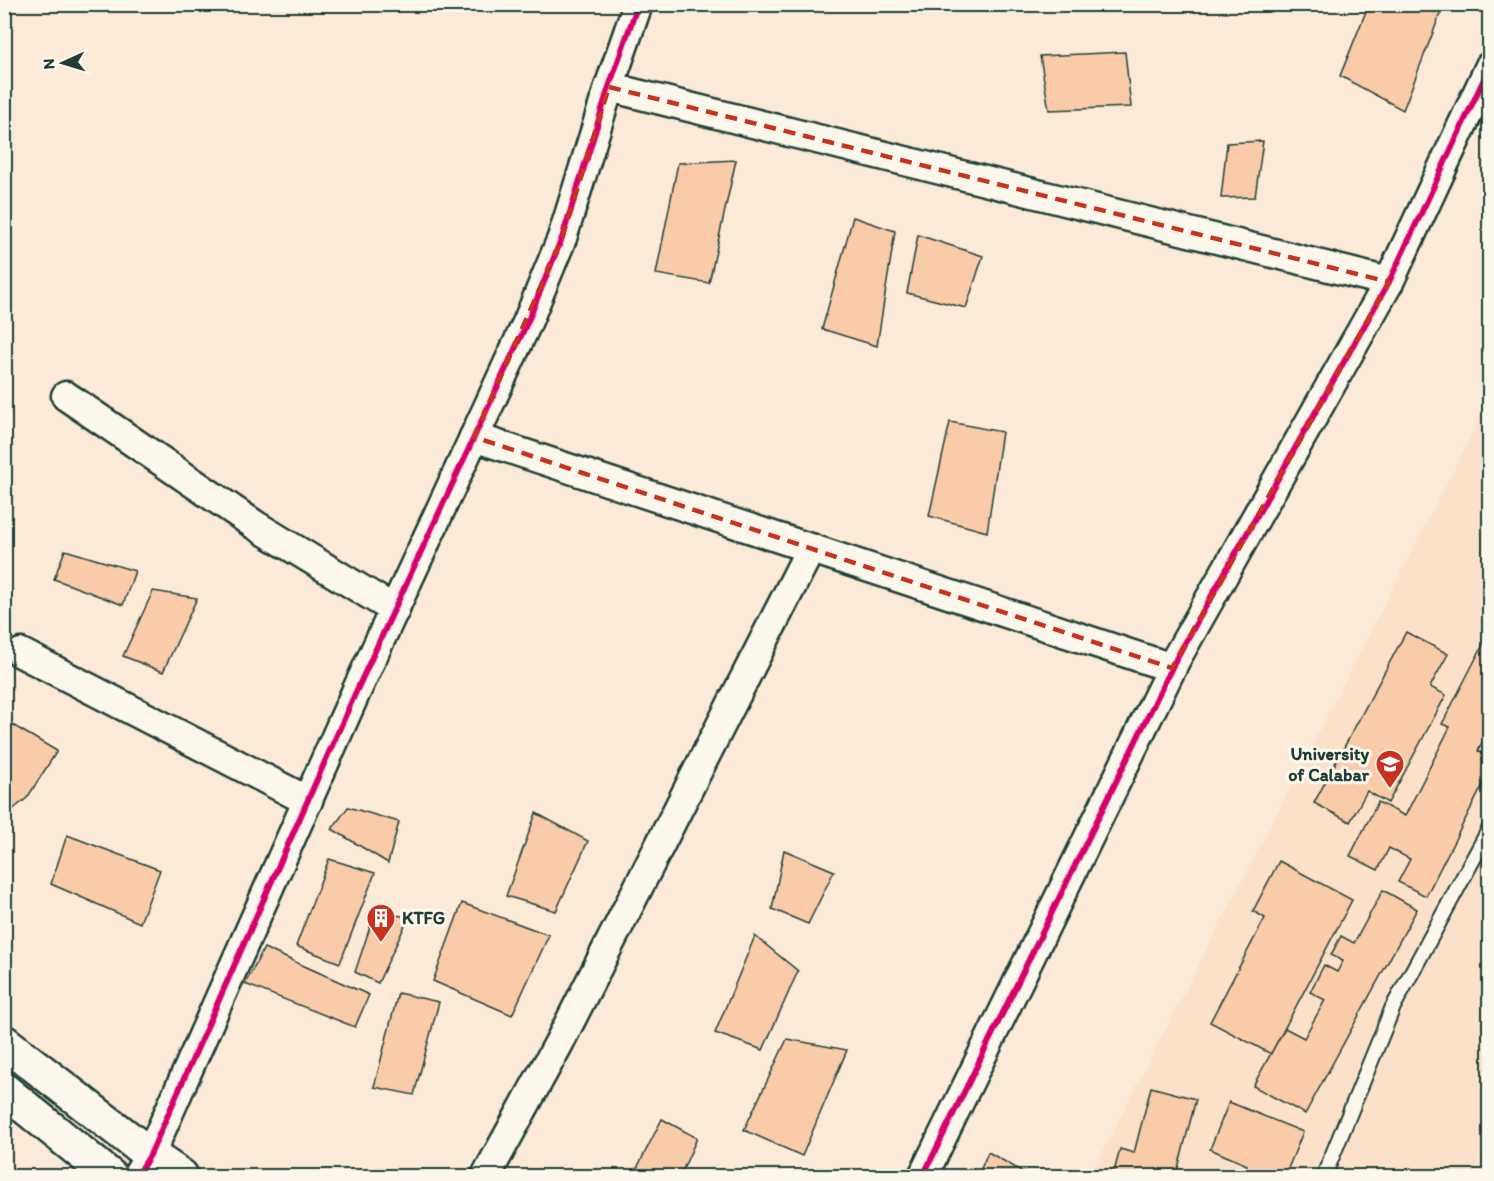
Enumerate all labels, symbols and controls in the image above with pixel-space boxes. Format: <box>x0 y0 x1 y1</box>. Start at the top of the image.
north arrow <box>33 33 93 93</box>
text: N <box>39 58 58 70</box>
place label: University of Calabar <box>1288 743 1370 786</box>
school or university icon: University of Calabar <box>1374 748 1406 790</box>
building icon: KTFG <box>365 902 397 944</box>
place label: KTFG <box>402 907 445 929</box>

